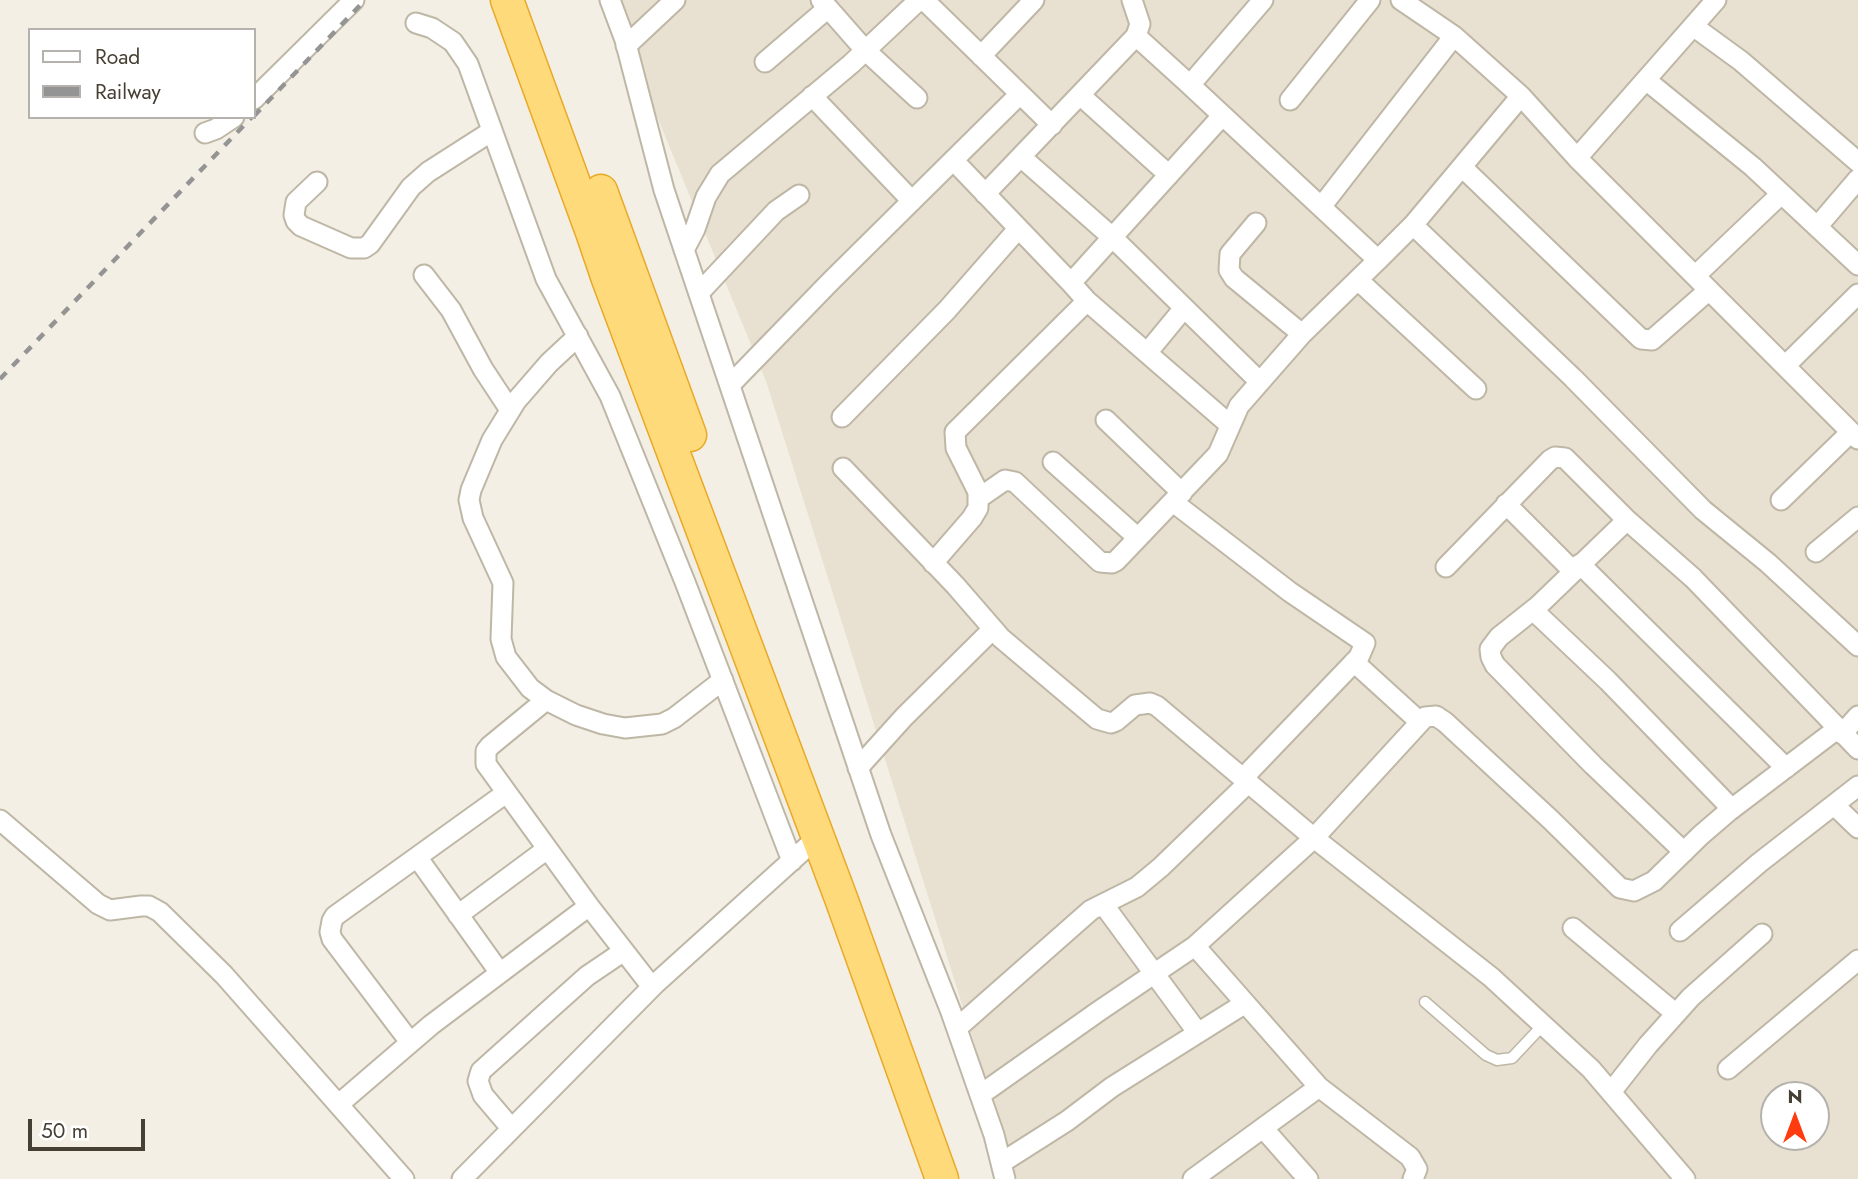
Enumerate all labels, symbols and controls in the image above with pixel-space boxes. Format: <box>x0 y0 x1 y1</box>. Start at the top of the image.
legend <box>28 28 256 119</box>
text: Road <box>95 42 140 72</box>
text: Railway <box>95 77 161 107</box>
north arrow <box>1760 1081 1830 1151</box>
text: N <box>1787 1083 1803 1110</box>
scale bar <box>32 1106 149 1150</box>
text: 50 m <box>41 1116 88 1146</box>

